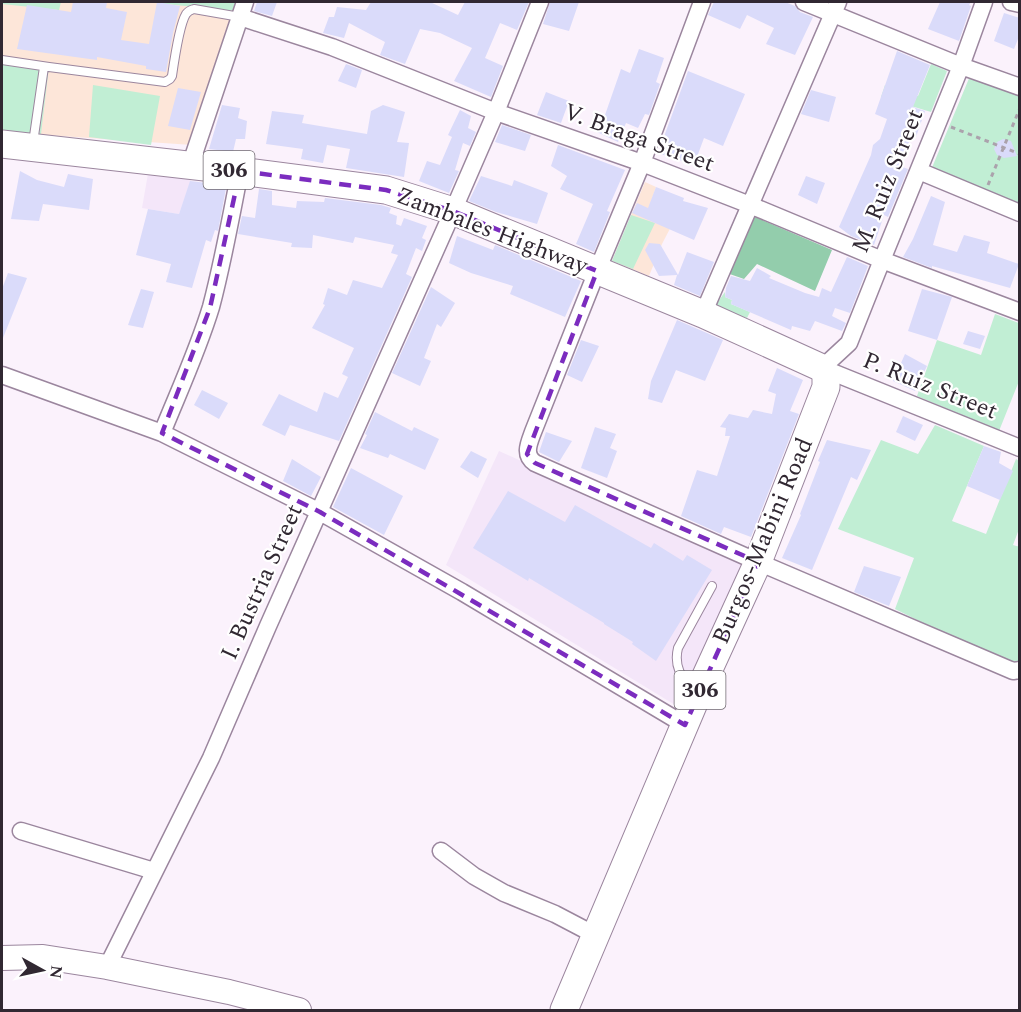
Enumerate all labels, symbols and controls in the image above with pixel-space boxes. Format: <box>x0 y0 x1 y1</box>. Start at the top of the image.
street label: V. Braga Street <box>559 94 719 182</box>
street label: M. Ruiz Street <box>843 104 933 258</box>
road number: 306 <box>204 151 254 189</box>
street label: Zambales Highway <box>391 178 594 285</box>
street label: P. Ruiz Street <box>857 343 1003 429</box>
street label: Burgos-Mabini Road <box>703 432 823 650</box>
street label: I. Bustria Street <box>212 498 312 666</box>
road number: 306 <box>674 671 726 709</box>
north arrow <box>12 940 72 1000</box>
text: N <box>43 964 69 980</box>

